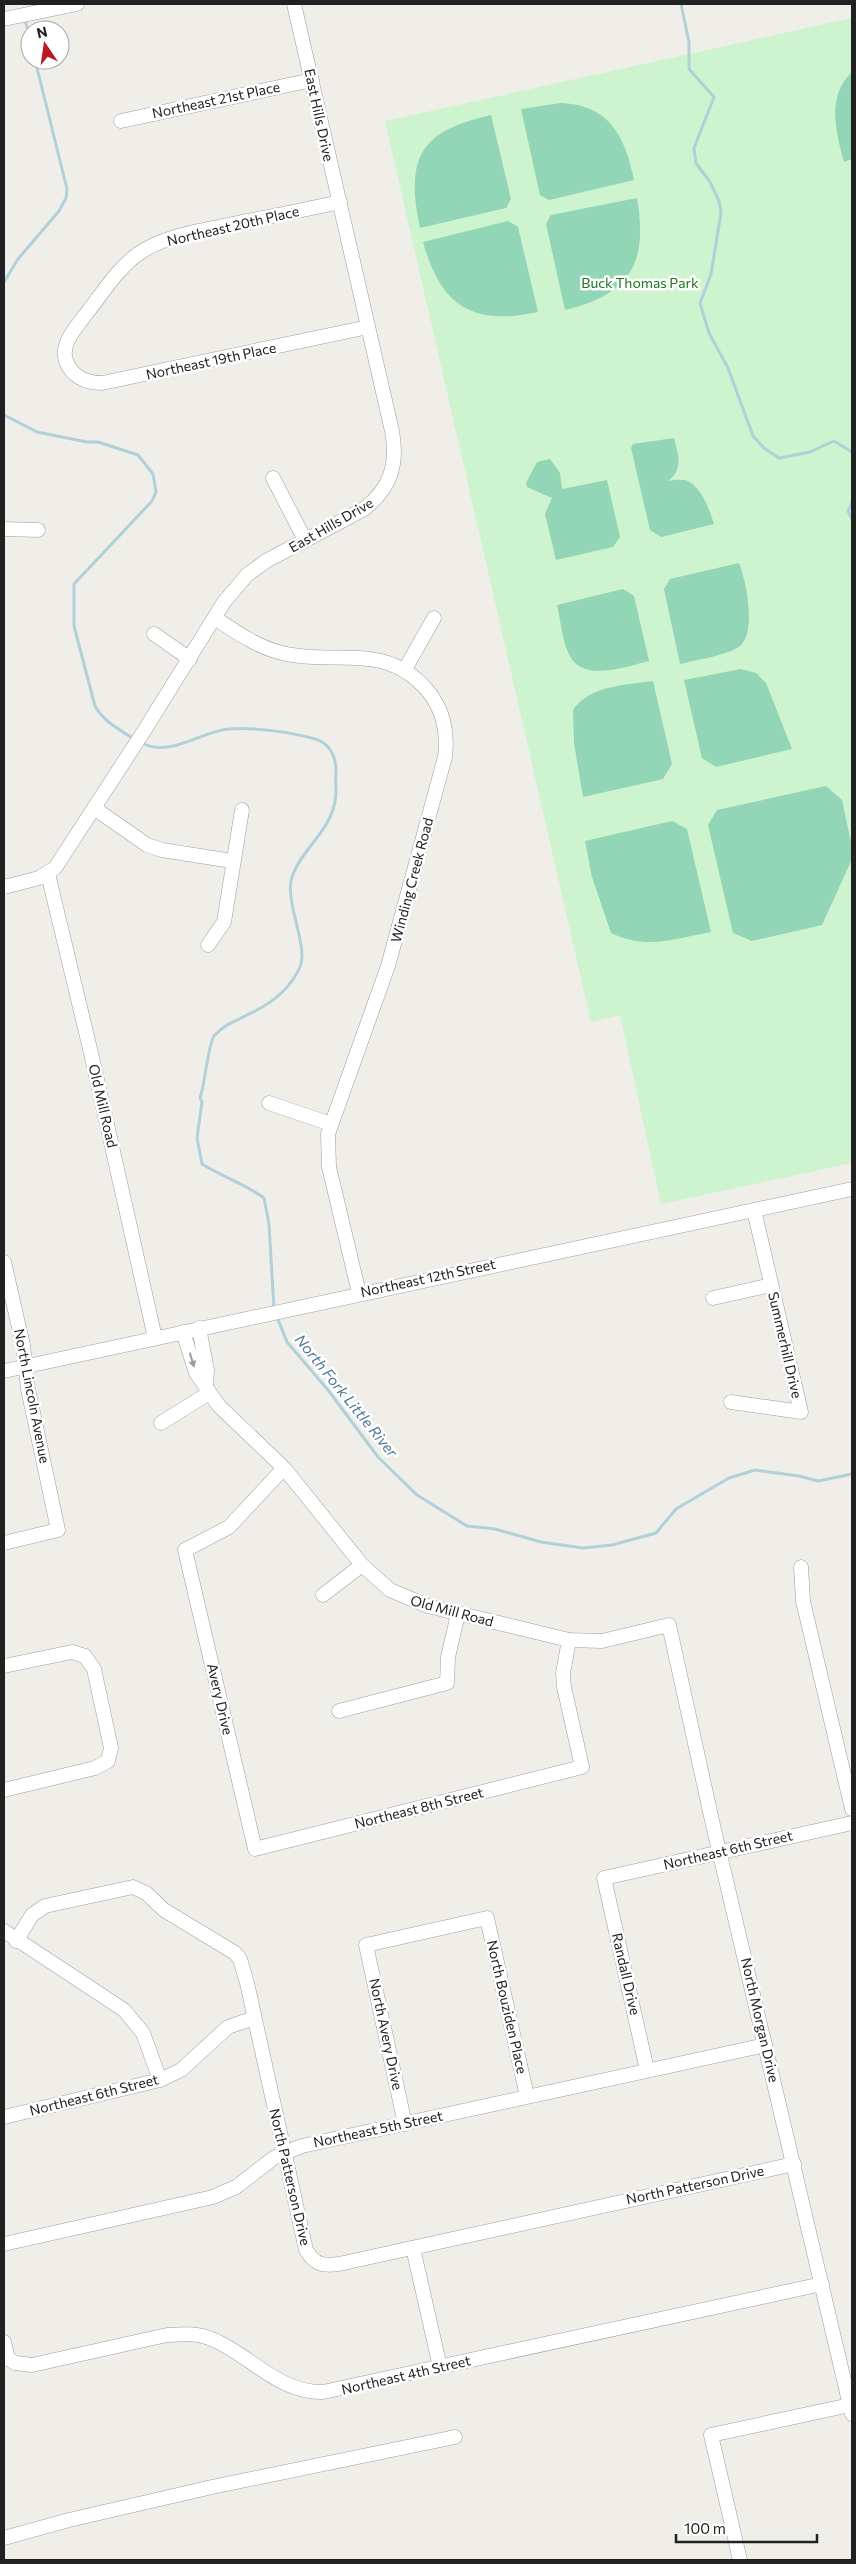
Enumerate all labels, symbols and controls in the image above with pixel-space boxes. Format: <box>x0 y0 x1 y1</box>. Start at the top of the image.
north arrow <box>20 20 70 70</box>
text: N <box>35 22 49 41</box>
street label: East Hills Drive <box>301 67 338 163</box>
street label: Northeast 21st Place <box>150 78 281 121</box>
street label: Northeast 20th Place <box>165 202 301 249</box>
park label: Buck Thomas Park <box>581 274 699 291</box>
street label: Northeast 19th Place <box>144 338 278 383</box>
street label: East Hills Drive <box>286 494 376 556</box>
street label: Winding Creek Road <box>387 816 436 944</box>
street label: Old Mill Road <box>86 1062 121 1149</box>
street label: Northeast 12th Street <box>359 1255 497 1300</box>
street label: Summerhill Drive <box>765 1290 806 1400</box>
street label: North Lincoln Avenue <box>11 1327 54 1465</box>
water label: North Fork Little River <box>292 1330 402 1461</box>
one-way arrow <box>188 1353 196 1368</box>
street label: Old Mill Road <box>409 1591 496 1630</box>
street label: Avery Drive <box>204 1662 237 1736</box>
street label: Northeast 8th Street <box>353 1783 485 1832</box>
street label: Northeast 6th Street <box>662 1826 794 1873</box>
street label: Randall Drive <box>609 1931 644 2017</box>
street label: North Bouziden Place <box>484 1938 531 2075</box>
street label: North Morgan Drive <box>738 1956 783 2084</box>
street label: North Avery Drive <box>366 1976 407 2091</box>
street label: Northeast 6th Street <box>28 2070 160 2119</box>
street label: Northeast 5th Street <box>312 2106 444 2151</box>
street label: North Patterson Drive <box>266 2107 315 2247</box>
street label: North Patterson Drive <box>624 2162 765 2207</box>
street label: Northeast 4th Street <box>340 2351 472 2398</box>
scale bar <box>676 2512 817 2544</box>
text: 100 m <box>684 2519 726 2537</box>

